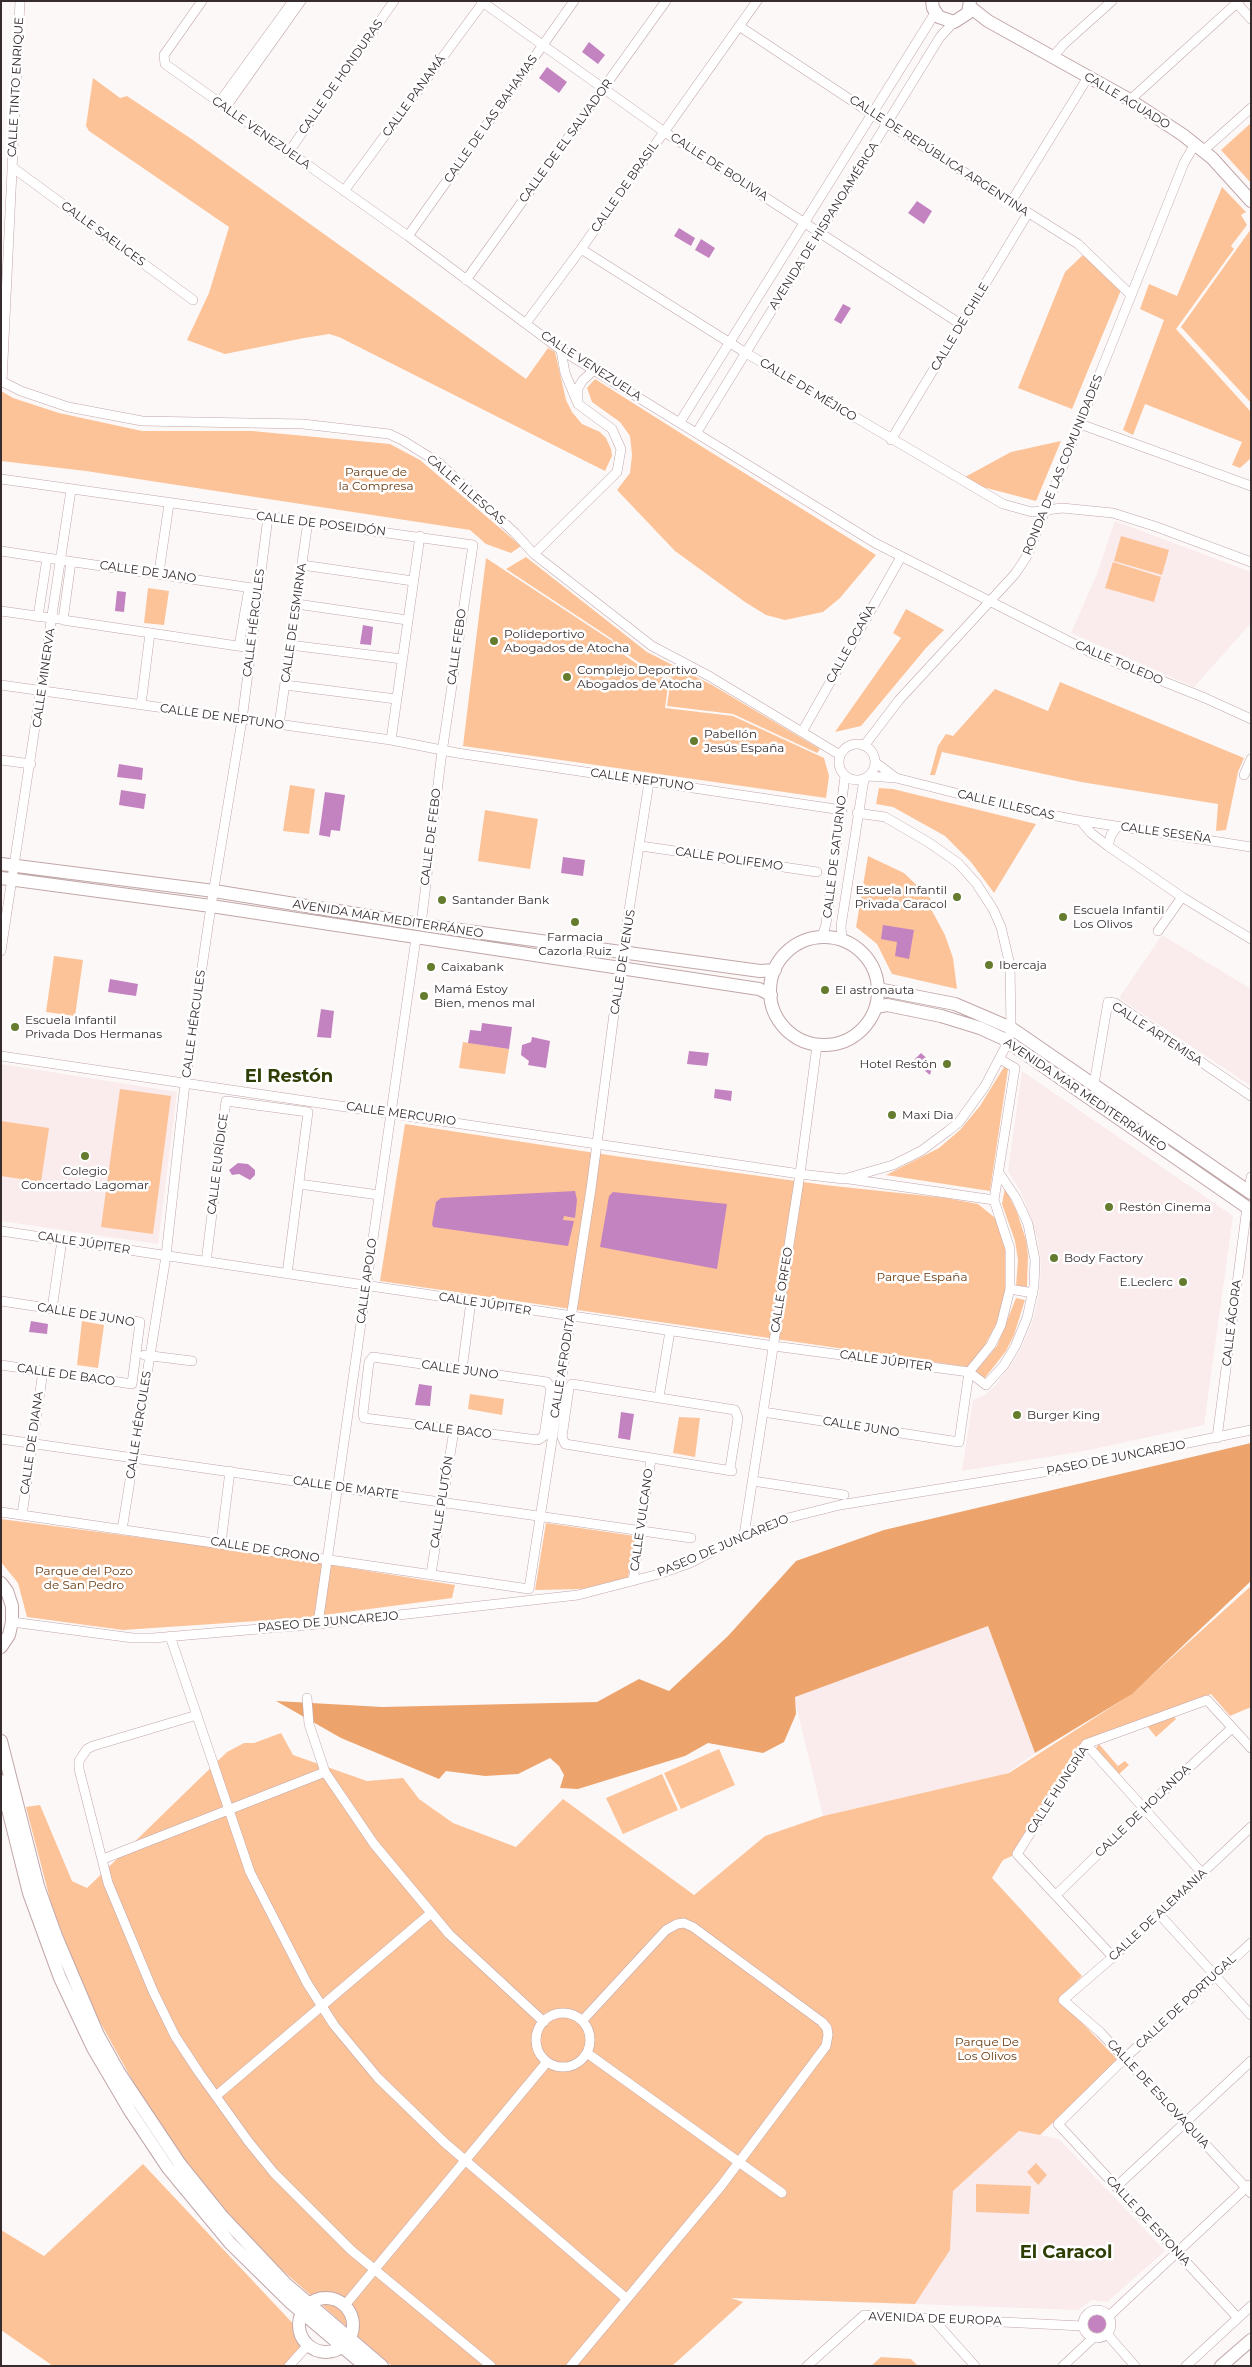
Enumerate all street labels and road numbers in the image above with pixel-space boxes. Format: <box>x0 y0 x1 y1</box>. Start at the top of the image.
street label: CALLE TINTO ENRIQUE <box>5 17 27 157</box>
street label: CALLE DE HONDURAS <box>296 17 386 137</box>
street label: CALLE PANAMÁ <box>380 52 448 140</box>
street label: CALLE DE LAS BAHAMAS <box>441 52 541 186</box>
street label: CALLE AGUADO <box>1081 70 1173 132</box>
street label: CALLE DE EL SALVADOR <box>516 76 616 206</box>
street label: CALLE DE REPÚBLICA ARGENTINA <box>847 92 1031 220</box>
street label: CALLE VENEZUELA <box>209 93 313 173</box>
street label: CALLE DE BOLIVIA <box>668 130 770 204</box>
street label: CALLE DE BRASIL <box>588 139 662 235</box>
street label: AVENIDA DE HISPANOAMÉRICA <box>766 140 882 312</box>
street label: CALLE SAELICES <box>58 199 148 269</box>
street label: CALLE DE CHILE <box>928 280 992 374</box>
street label: CALLE VENEZUELA <box>538 328 644 404</box>
street label: CALLE DE MÉJICO <box>757 355 859 425</box>
street label: RONDA DE LAS COMUNIDADES <box>1020 373 1106 557</box>
street label: CALLE ILLESCAS <box>424 452 508 528</box>
street label: CALLE DE POSEIDÓN <box>255 509 387 539</box>
street label: CALLE DE JANO <box>99 558 197 586</box>
street label: CALLE DE ESMIRNA <box>278 562 310 684</box>
street label: CALLE HÉRCULES <box>240 568 268 678</box>
street label: CALLE OCAÑA <box>823 602 879 686</box>
street label: CALLE FEBO <box>445 608 469 686</box>
street label: CALLE MINERVA <box>30 627 58 729</box>
street label: CALLE TOLEDO <box>1073 638 1165 688</box>
street label: CALLE DE NEPTUNO <box>159 701 285 733</box>
street label: CALLE NEPTUNO <box>589 766 695 794</box>
street label: CALLE DE FEBO <box>418 787 444 887</box>
street label: CALLE ILLESCAS <box>956 787 1056 823</box>
street label: CALLE DE SATURNO <box>820 795 850 919</box>
street label: CALLE SESEÑA <box>1120 820 1212 846</box>
street label: CALLE POLIFEMO <box>674 844 784 874</box>
street label: AVENIDA MAR MEDITERRÁNEO <box>292 897 484 941</box>
street label: CALLE DE VENUS <box>608 908 638 1016</box>
street label: CALLE HÉRCULES <box>179 969 209 1079</box>
street label: CALLE ARTEMISA <box>1109 999 1205 1069</box>
street label: AVENIDA MAR MEDITERRÁNEO <box>1001 1035 1169 1155</box>
street label: CALLE MERCURIO <box>345 1099 457 1129</box>
street label: CALLE EURÍDICE <box>205 1112 231 1216</box>
street label: CALLE JÚPITER <box>37 1229 131 1257</box>
street label: CALLE APOLO <box>354 1237 380 1325</box>
street label: CALLE ORFEO <box>768 1246 796 1334</box>
street label: CALLE ÁGORA <box>1220 1279 1244 1367</box>
street label: CALLE JÚPITER <box>438 1290 532 1318</box>
street label: CALLE DE JUNO <box>36 1300 136 1330</box>
street label: CALLE AFRODITA <box>548 1313 578 1419</box>
street label: CALLE JÚPITER <box>839 1347 933 1375</box>
street label: CALLE JUNO <box>421 1357 499 1383</box>
street label: CALLE DE BACO <box>16 1361 116 1389</box>
street label: CALLE HÉRCULES <box>123 1370 155 1480</box>
street label: CALLE DE DIANA <box>18 1391 46 1495</box>
street label: CALLE JUNO <box>822 1414 900 1440</box>
street label: CALLE BACO <box>413 1418 493 1442</box>
street label: PASEO DE JUNCAREJO <box>1045 1437 1187 1479</box>
street label: CALLE PLUTÓN <box>428 1455 456 1549</box>
street label: CALLE VULCANO <box>628 1468 656 1572</box>
street label: CALLE DE MARTE <box>292 1473 400 1503</box>
street label: PASEO DE JUNCAREJO <box>655 1512 791 1580</box>
street label: CALLE DE CRONO <box>209 1534 321 1566</box>
street label: PASEO DE JUNCAREJO <box>257 1609 399 1635</box>
street label: CALLE HUNGRÍA <box>1024 1744 1092 1836</box>
street label: CALLE DE HOLANDA <box>1092 1762 1194 1860</box>
street label: CALLE DE ALEMANIA <box>1106 1866 1210 1964</box>
street label: CALLE DE PORTUGAL <box>1133 1952 1239 2052</box>
street label: CALLE DE ESLOVAQUIA <box>1104 2037 1212 2151</box>
street label: CALLE DE ESTONIA <box>1103 2173 1193 2269</box>
street label: AVENIDA DE EUROPA <box>868 2309 1002 2329</box>

